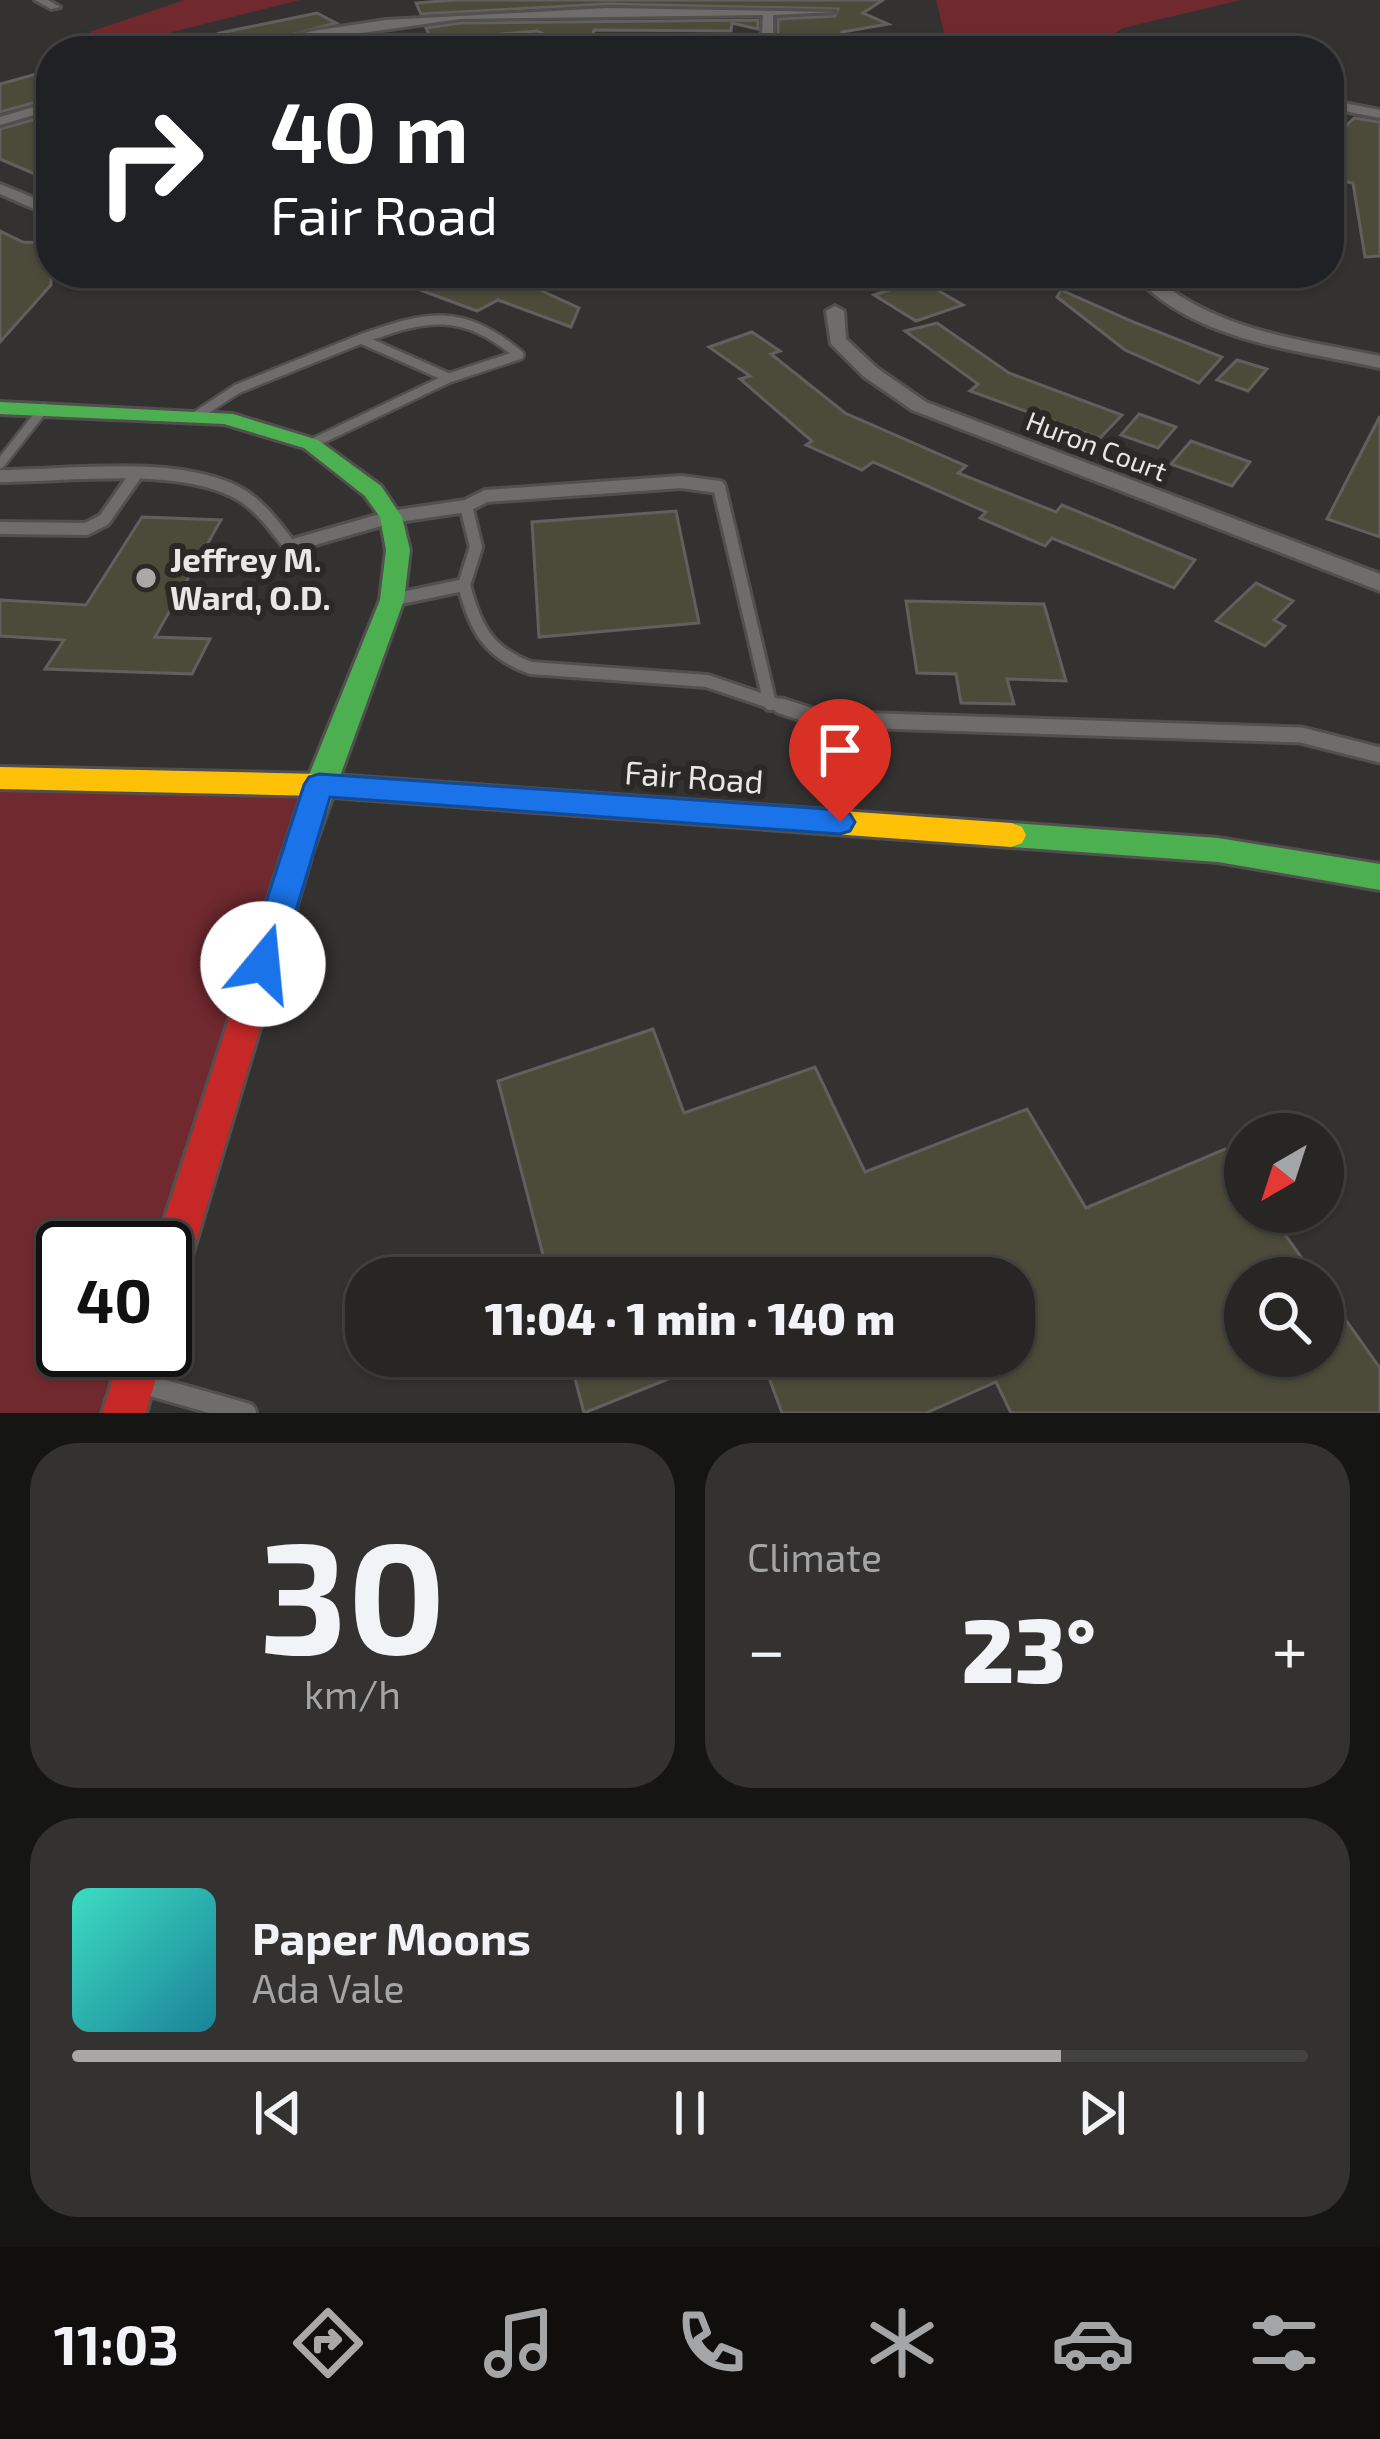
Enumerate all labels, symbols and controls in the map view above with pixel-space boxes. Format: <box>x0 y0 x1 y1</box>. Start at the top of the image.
text: 40 m <box>270 79 469 180</box>
icon: right <box>72 84 228 240</box>
text: Fair Road <box>270 181 498 246</box>
street label: Huron Court <box>1022 404 1172 486</box>
place label: Jeffrey M. Ward, O.D. <box>170 539 331 617</box>
marker: Jeffrey M. Ward, O.D. <box>133 565 159 591</box>
pin <box>789 699 891 822</box>
icon: arrive <box>807 717 873 783</box>
street label: Fair Road <box>623 751 765 801</box>
position arrow <box>200 901 326 1027</box>
north arrow <box>1224 1113 1344 1233</box>
map controls <box>1224 1113 1344 1377</box>
speed limit sign: 40 <box>36 1221 192 1377</box>
button: search <box>1224 1257 1344 1377</box>
text: 11:04 · 1 min · 140 m <box>485 1290 895 1344</box>
text: 30 <box>259 1498 446 1685</box>
text: Climate <box>747 1533 882 1580</box>
text: 23° <box>961 1593 1096 1701</box>
text: − <box>747 1608 786 1687</box>
text: + <box>1272 1608 1308 1687</box>
text: km/h <box>304 1670 401 1717</box>
text: Paper Moons <box>252 1910 531 1964</box>
text: Ada Vale <box>252 1964 404 2011</box>
icon: previous <box>245 2080 311 2146</box>
icon: pause <box>657 2080 723 2146</box>
icon: next <box>1069 2080 1135 2146</box>
icon: directions <box>286 2301 370 2385</box>
icon: music <box>477 2301 561 2385</box>
icon: phone <box>669 2301 753 2385</box>
icon: climate <box>860 2301 944 2385</box>
icon: car <box>1051 2301 1135 2385</box>
icon: filters <box>1242 2301 1326 2385</box>
text: 11:03 <box>54 2311 179 2376</box>

